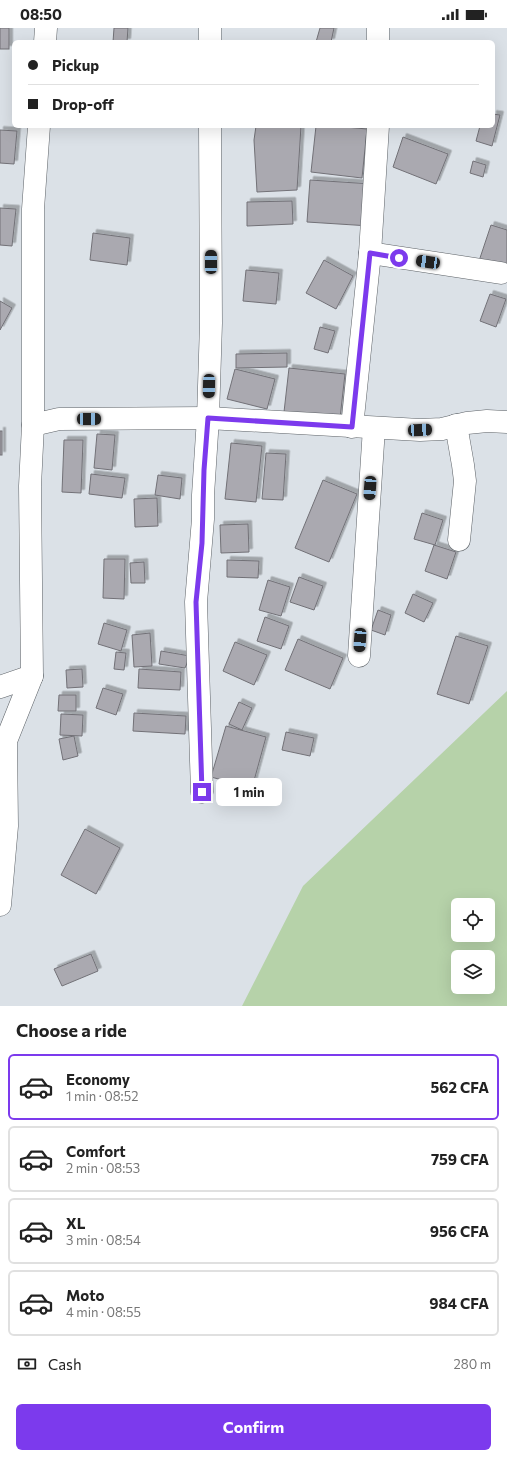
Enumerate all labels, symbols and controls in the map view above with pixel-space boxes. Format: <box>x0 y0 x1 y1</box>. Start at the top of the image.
text: 08:50 <box>20 5 62 23</box>
text: Pickup <box>52 56 99 74</box>
text: Drop-off <box>52 95 114 113</box>
route start <box>390 249 408 267</box>
car <box>205 250 217 274</box>
car <box>415 254 441 270</box>
car <box>203 374 215 398</box>
car <box>77 413 101 425</box>
car <box>408 423 432 437</box>
car <box>363 476 377 500</box>
car <box>353 628 367 652</box>
callout: 1 min <box>216 778 282 806</box>
route end <box>193 783 211 801</box>
text: 1 min <box>234 784 264 800</box>
map controls <box>451 898 495 994</box>
button: locate <box>451 898 495 942</box>
button: layers <box>451 950 495 994</box>
text: Choose a ride <box>16 1019 127 1041</box>
icon: car <box>18 1069 54 1105</box>
text: Economy <box>66 1070 130 1088</box>
text: 562 CFA <box>431 1078 489 1096</box>
text: 1 min · 08:52 <box>66 1088 138 1104</box>
icon: car <box>18 1141 54 1177</box>
text: Comfort <box>66 1142 126 1160</box>
text: 759 CFA <box>431 1150 489 1168</box>
text: 2 min · 08:53 <box>66 1160 140 1176</box>
icon: car <box>18 1213 54 1249</box>
text: XL <box>66 1214 85 1232</box>
text: 956 CFA <box>430 1222 489 1240</box>
text: 3 min · 08:54 <box>66 1232 141 1248</box>
icon: car <box>18 1285 54 1321</box>
text: Moto <box>66 1286 105 1304</box>
text: 984 CFA <box>429 1294 489 1312</box>
text: 4 min · 08:55 <box>66 1304 141 1320</box>
icon: cash <box>16 1353 38 1375</box>
text: Cash <box>48 1355 82 1373</box>
text: 280 m <box>454 1356 491 1372</box>
button: Confirm <box>16 1404 491 1450</box>

